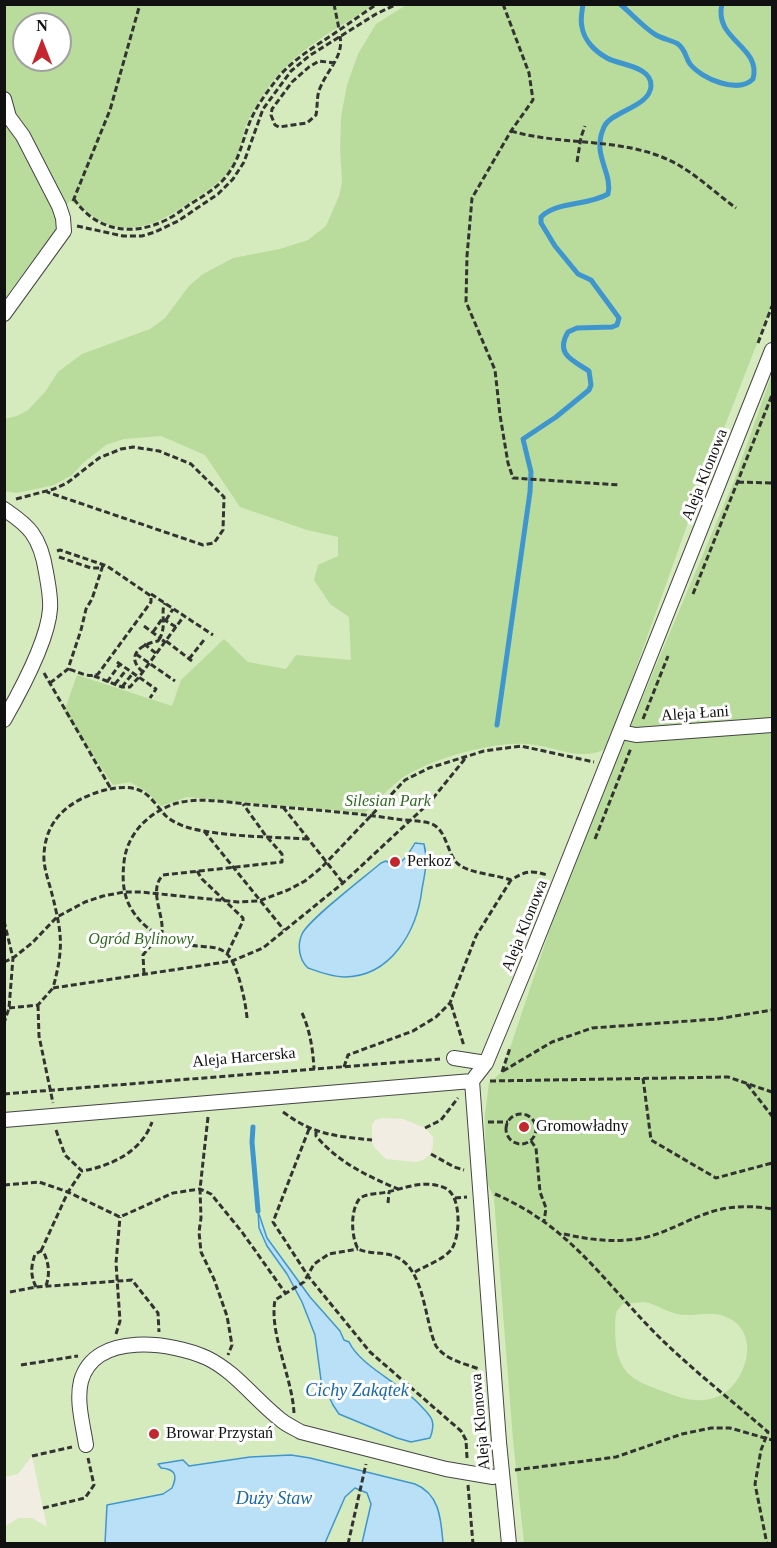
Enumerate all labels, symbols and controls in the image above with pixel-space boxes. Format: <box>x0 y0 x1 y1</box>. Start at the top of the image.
north arrow <box>12 12 72 72</box>
text: N <box>36 17 48 34</box>
street label: Aleja Klonowa <box>678 426 732 524</box>
street label: Aleja Łani <box>660 702 730 726</box>
park label: Silesian Park <box>345 792 431 812</box>
place label: Perkoz <box>407 852 451 872</box>
marker: Perkoz <box>388 855 402 869</box>
street label: Aleja Klonowa <box>498 877 552 975</box>
park label: Ogród Bylinowy <box>88 930 194 950</box>
street label: Aleja Harcerska <box>192 1044 296 1072</box>
place label: Gromowładny <box>536 1117 628 1137</box>
marker: Gromowładny <box>517 1120 531 1134</box>
street label: Aleja Klonowa <box>467 1373 495 1471</box>
water label: Cichy Zakątek <box>305 1380 409 1402</box>
place label: Browar Przystań <box>166 1424 273 1444</box>
marker: Browar Przystań <box>147 1427 161 1441</box>
water label: Duży Staw <box>236 1488 312 1510</box>

